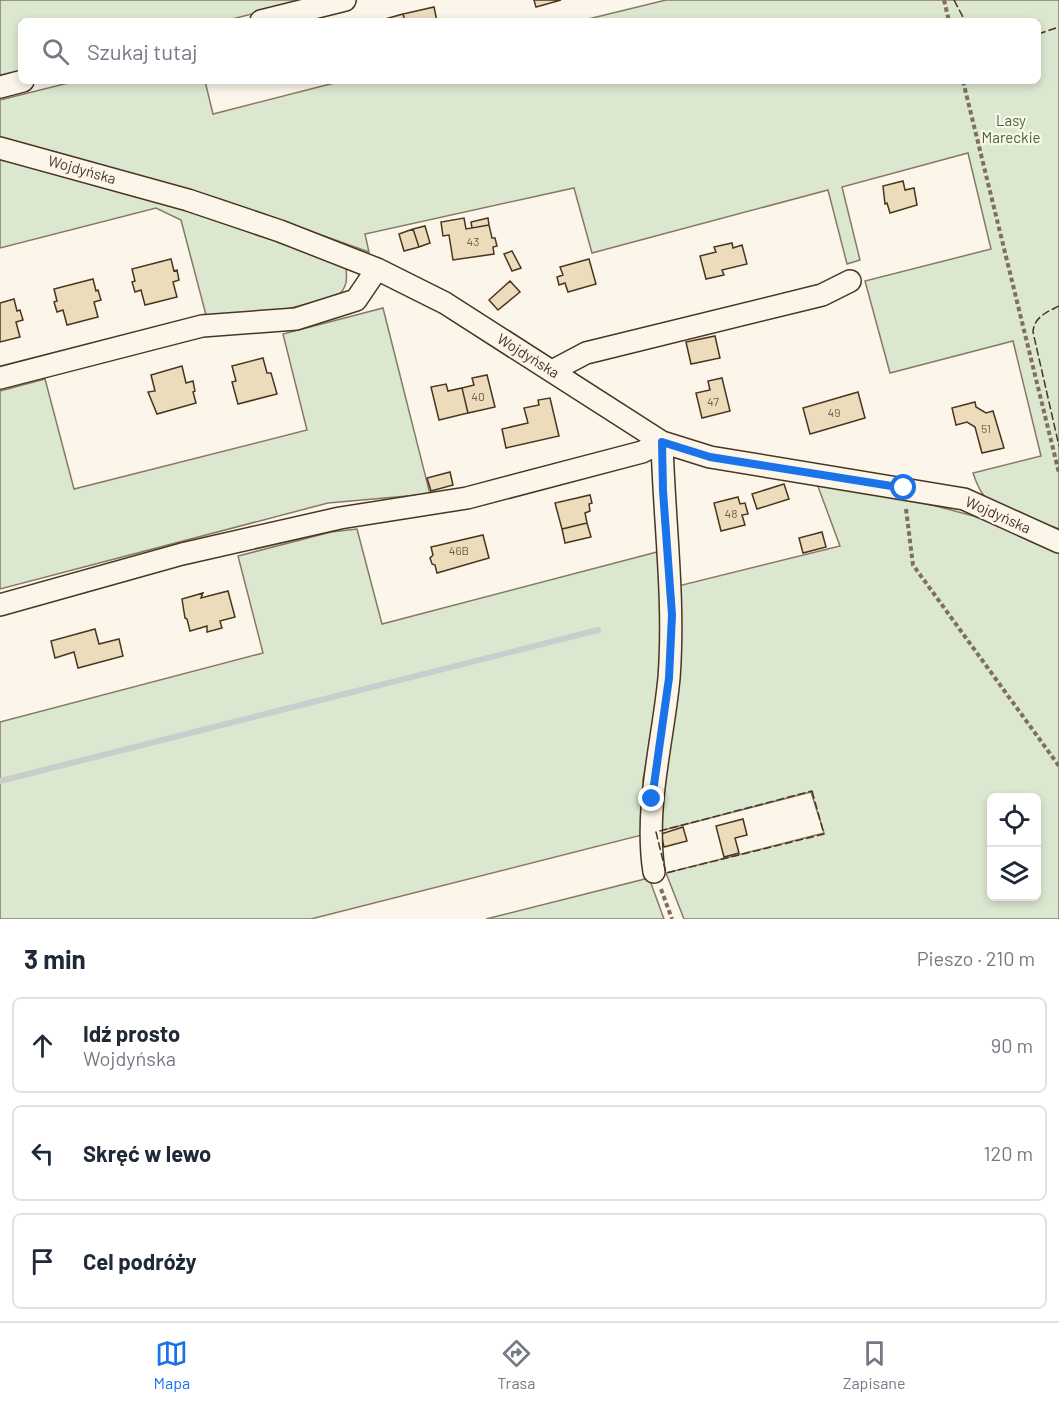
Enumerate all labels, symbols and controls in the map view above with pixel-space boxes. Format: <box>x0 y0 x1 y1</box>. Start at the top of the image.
search box <box>18 18 1041 84</box>
icon: search <box>39 35 72 68</box>
text: Szukaj tutaj <box>87 38 198 64</box>
park label: Lasy Mareckie <box>982 111 1040 146</box>
street label: Wojdyńska <box>46 151 118 187</box>
house number: 43 <box>467 234 479 248</box>
street label: Wojdyńska <box>494 329 563 381</box>
house number: 40 <box>471 389 485 403</box>
house number: 47 <box>707 394 719 408</box>
house number: 49 <box>828 405 840 419</box>
house number: 51 <box>981 421 991 435</box>
route start <box>890 474 916 500</box>
street label: Wojdyńska <box>963 492 1034 536</box>
house number: 48 <box>725 506 737 520</box>
house number: 46B <box>449 543 469 557</box>
route end <box>638 785 664 811</box>
map controls <box>987 793 1041 901</box>
button: locate <box>987 793 1041 847</box>
button: layers <box>987 847 1041 901</box>
text: 3 min <box>24 943 86 974</box>
text: Pieszo · 210 m <box>917 946 1035 970</box>
text: Idź prosto <box>83 1020 180 1046</box>
icon: ahead <box>26 1029 59 1062</box>
text: 90 m <box>991 1033 1033 1057</box>
text: Wojdyńska <box>83 1046 176 1070</box>
icon: left <box>26 1137 59 1170</box>
text: Skręć w lewo <box>83 1140 211 1166</box>
text: 120 m <box>983 1141 1033 1165</box>
icon: arrive <box>26 1245 59 1278</box>
text: Cel podróży <box>83 1248 197 1274</box>
tab: Mapa <box>154 1337 190 1392</box>
tab: Trasa <box>497 1337 535 1392</box>
tab: Zapisane <box>843 1337 905 1392</box>

